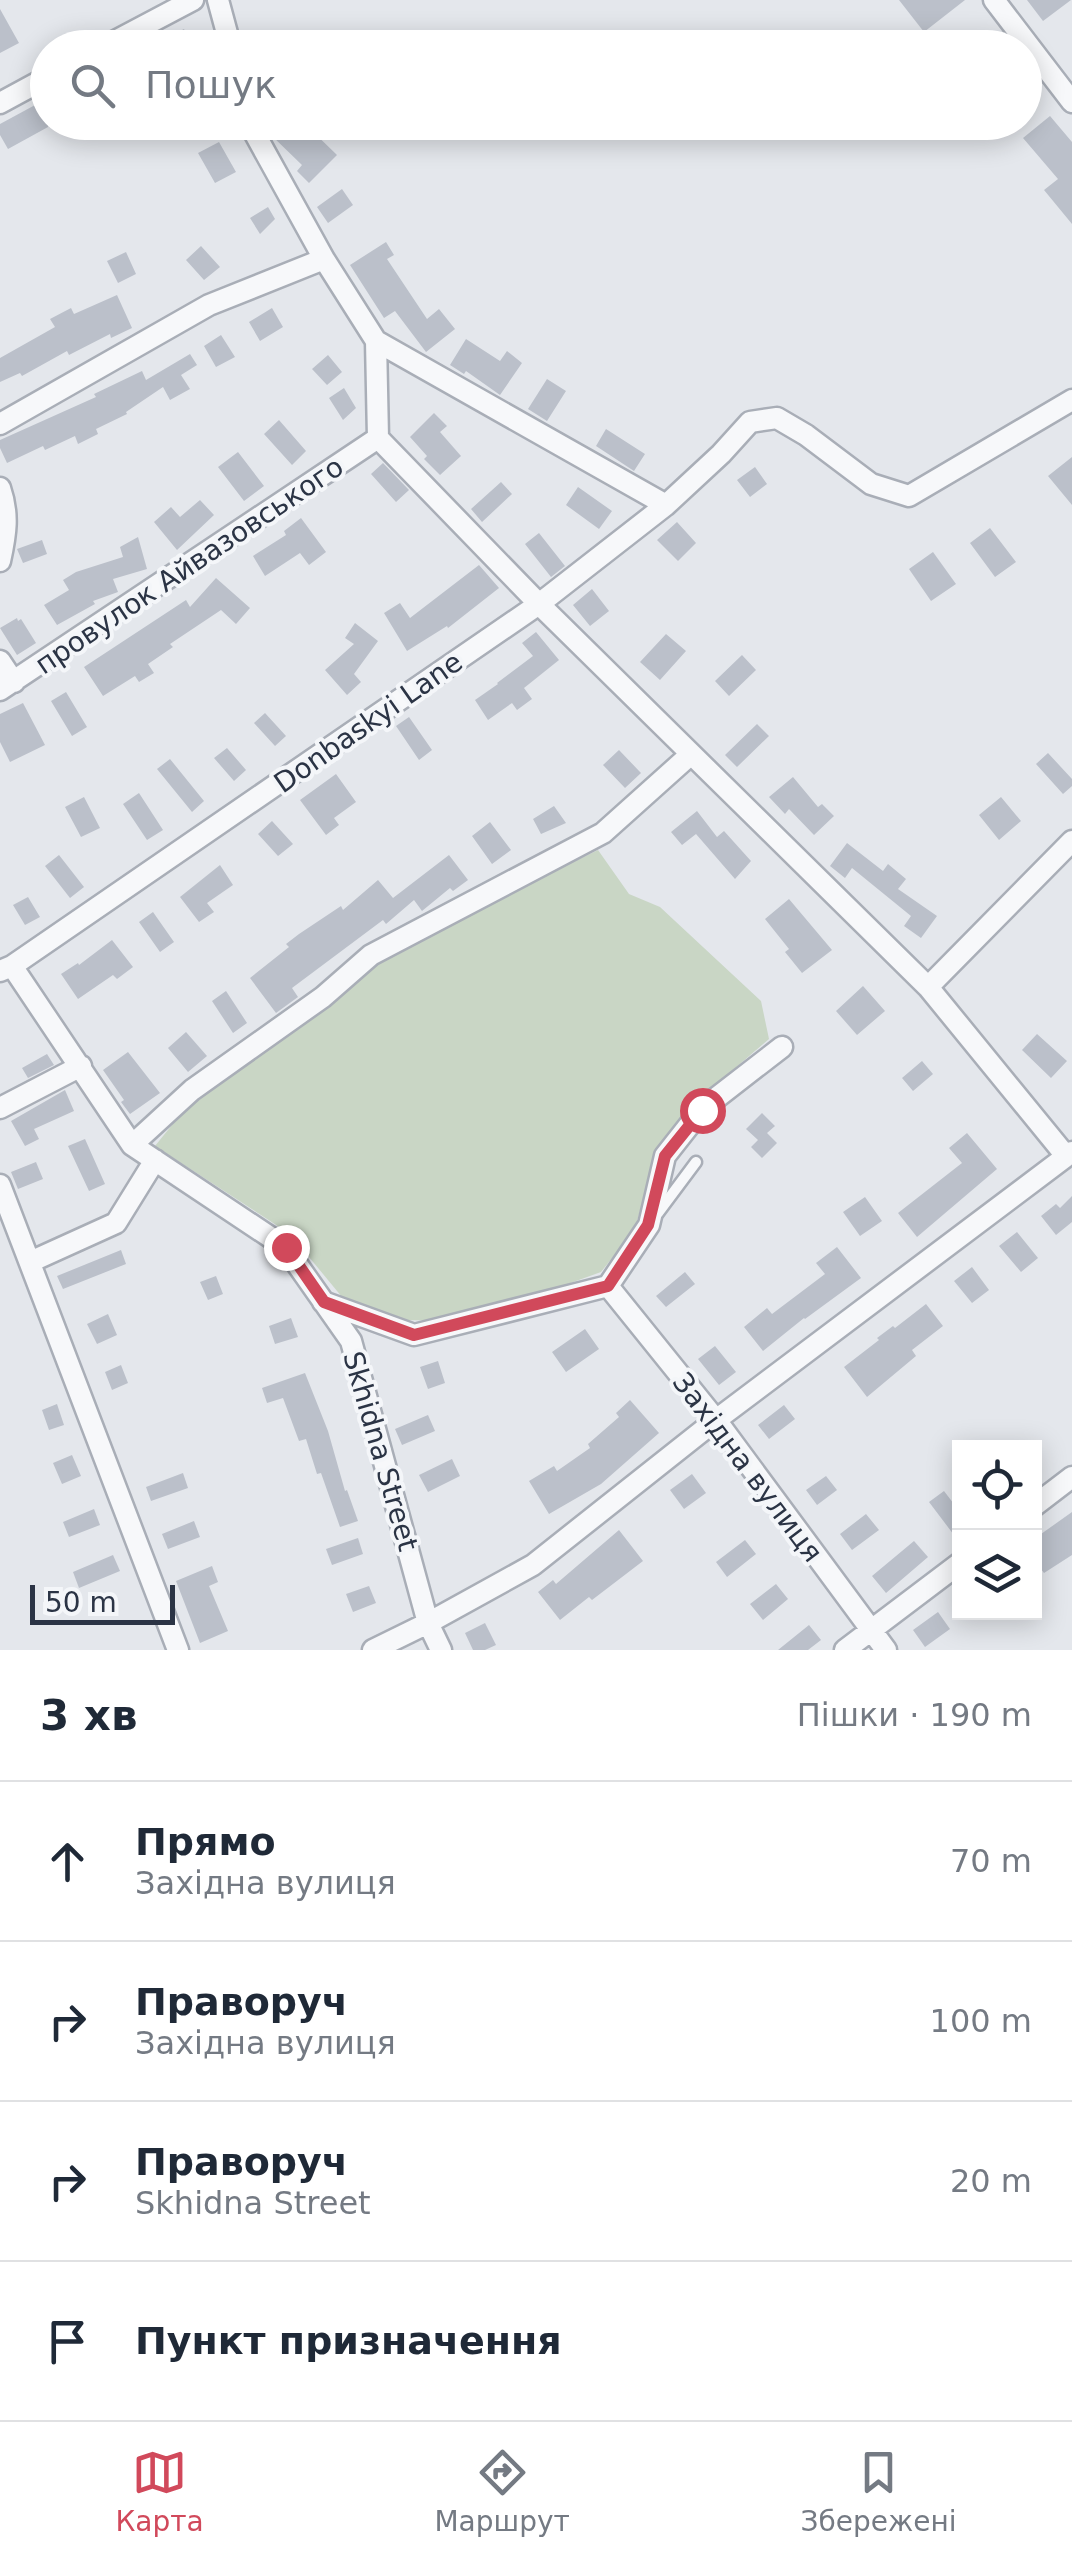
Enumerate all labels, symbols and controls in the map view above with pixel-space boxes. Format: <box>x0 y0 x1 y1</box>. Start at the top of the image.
search box <box>30 30 1042 140</box>
icon: search <box>65 58 120 113</box>
text: Пошук <box>145 63 277 107</box>
street label: провулок Айвазовського <box>29 450 350 681</box>
street label: Donbaskyi Lane <box>268 645 469 800</box>
route start <box>680 1088 726 1134</box>
route end <box>264 1225 310 1271</box>
street label: Skhidna Street <box>336 1347 425 1555</box>
street label: Західна вулиця <box>666 1366 829 1568</box>
map controls <box>952 1440 1042 1620</box>
button: locate <box>952 1440 1042 1530</box>
button: layers <box>952 1530 1042 1620</box>
scale bar <box>30 1580 175 1624</box>
text: 50 m <box>45 1586 117 1619</box>
text: 3 хв <box>40 1691 138 1740</box>
text: Пішки · 190 m <box>797 1696 1032 1734</box>
text: Прямо <box>135 1820 276 1864</box>
icon: ahead <box>40 1834 95 1889</box>
text: 70 m <box>950 1842 1032 1880</box>
text: Західна вулиця <box>135 1864 396 1902</box>
text: Праворуч <box>135 1980 348 2024</box>
icon: right <box>40 1994 95 2049</box>
text: 100 m <box>930 2002 1032 2040</box>
text: Західна вулиця <box>135 2024 396 2062</box>
text: Праворуч <box>135 2140 348 2184</box>
icon: right <box>40 2154 95 2209</box>
text: 20 m <box>950 2162 1032 2200</box>
text: Skhidna Street <box>135 2184 371 2222</box>
icon: arrive <box>40 2314 95 2369</box>
text: Пункт призначення <box>135 2319 562 2363</box>
tab: Карта <box>115 2445 204 2538</box>
tab: Маршрут <box>434 2445 570 2538</box>
tab: Збережені <box>801 2445 957 2538</box>

